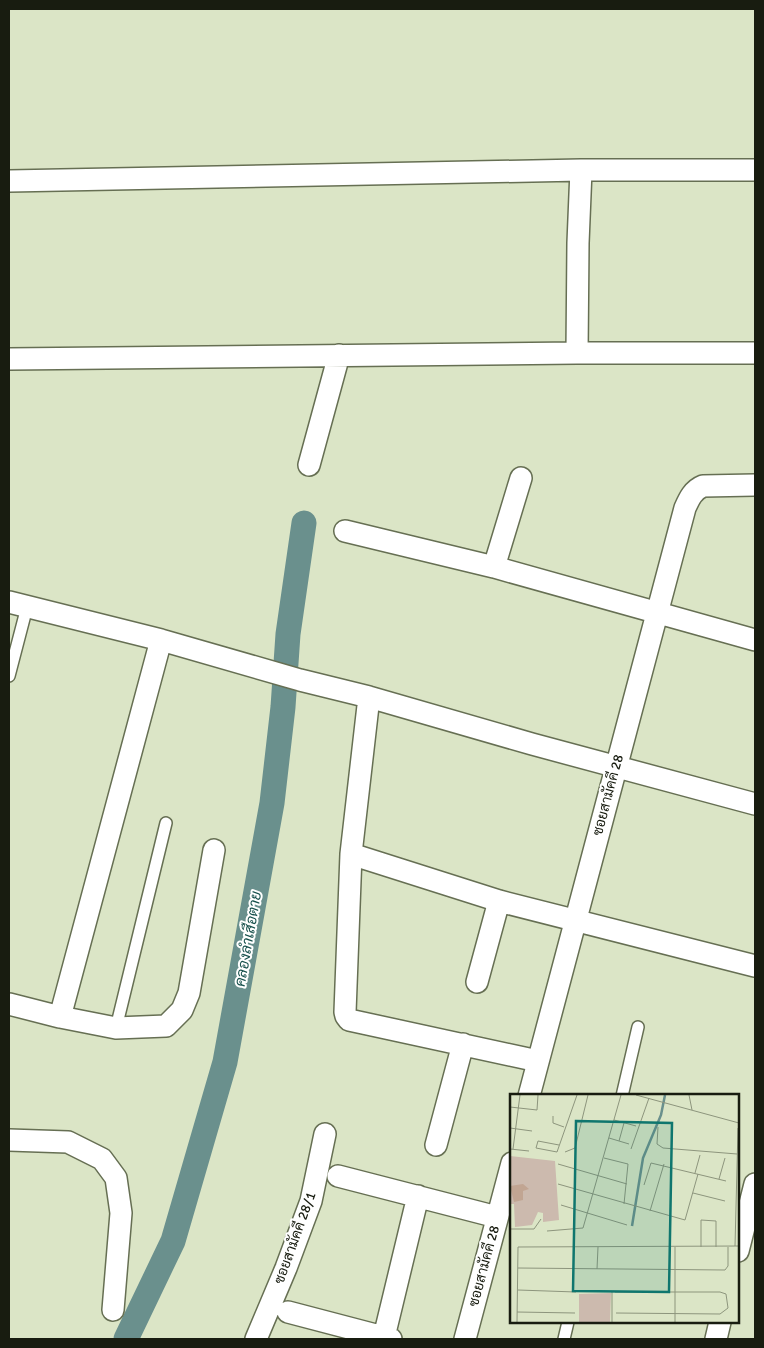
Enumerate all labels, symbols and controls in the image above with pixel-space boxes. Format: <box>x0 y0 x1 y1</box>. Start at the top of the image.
street label: ซอยสามัคคี 28 <box>588 752 627 838</box>
water label: คลองลำเสือตาย <box>230 889 265 988</box>
inset map <box>510 1094 739 1323</box>
street label: ซอยสามัคคี 28/1 <box>269 1189 320 1286</box>
street label: ซอยสามัคคี 28 <box>464 1223 503 1309</box>

